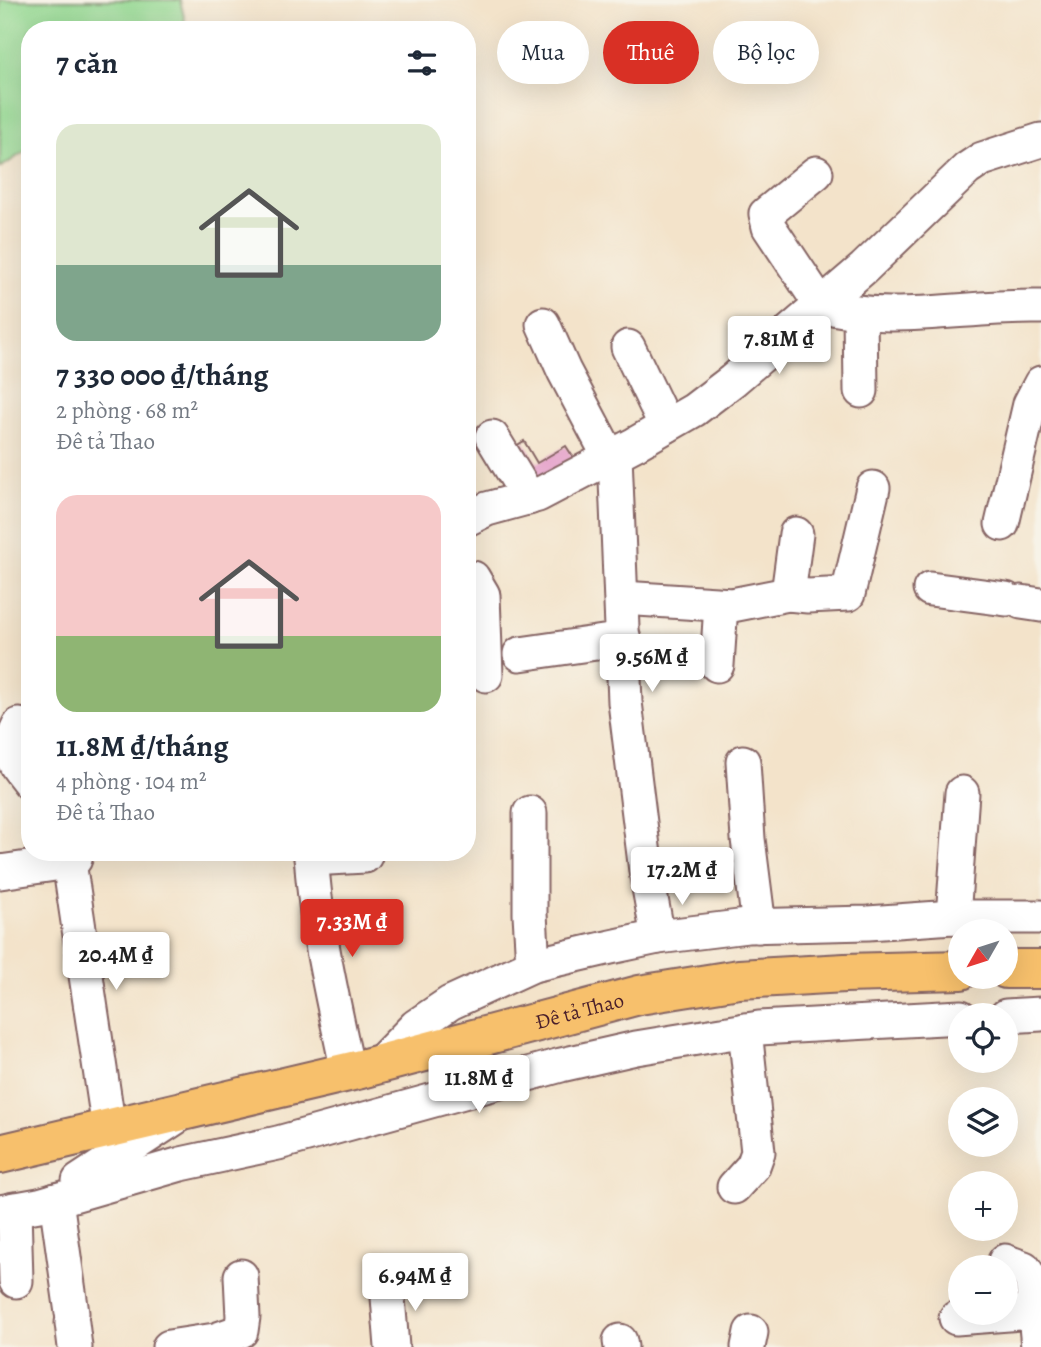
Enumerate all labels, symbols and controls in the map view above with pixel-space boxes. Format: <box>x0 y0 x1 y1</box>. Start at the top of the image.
chip: Mua <box>497 21 589 84</box>
chip: Thuê <box>603 21 699 84</box>
chip: Bộ lọc <box>713 21 819 84</box>
text: 7 căn <box>56 43 118 83</box>
icon: filters <box>403 44 441 82</box>
icon: home <box>186 170 312 296</box>
pin: 7.81M ₫ <box>714 316 844 376</box>
text: 7.81M ₫ <box>744 323 814 354</box>
text: 7 330 000 ₫/tháng <box>56 355 269 395</box>
text: 2 phòng · 68 m² <box>56 395 198 426</box>
text: Đê tả Thao <box>56 426 155 457</box>
icon: home <box>186 541 312 667</box>
pin: 9.56M ₫ <box>587 634 717 694</box>
text: 9.56M ₫ <box>616 641 688 672</box>
text: 11.8M ₫/tháng <box>56 726 229 766</box>
text: 4 phòng · 104 m² <box>56 766 206 797</box>
text: Đê tả Thao <box>56 797 155 828</box>
pin: 17.2M ₫ <box>617 848 747 907</box>
text: 17.2M ₫ <box>647 854 717 885</box>
pin: 7.33M ₫ <box>287 900 417 959</box>
text: 7.33M ₫ <box>316 906 388 937</box>
north arrow <box>948 919 1018 989</box>
map controls <box>948 919 1018 1325</box>
pin: 20.4M ₫ <box>51 932 181 992</box>
text: 20.4M ₫ <box>79 939 153 970</box>
street label: Đê tả Thao <box>532 986 627 1036</box>
button: locate <box>948 1003 1018 1073</box>
pin: 11.8M ₫ <box>414 1056 544 1115</box>
text: 11.8M ₫ <box>445 1062 513 1093</box>
button: layers <box>948 1087 1018 1157</box>
button: + <box>948 1171 1018 1241</box>
pin: 6.94M ₫ <box>350 1254 480 1313</box>
button: − <box>948 1255 1018 1325</box>
text: 6.94M ₫ <box>378 1260 452 1291</box>

